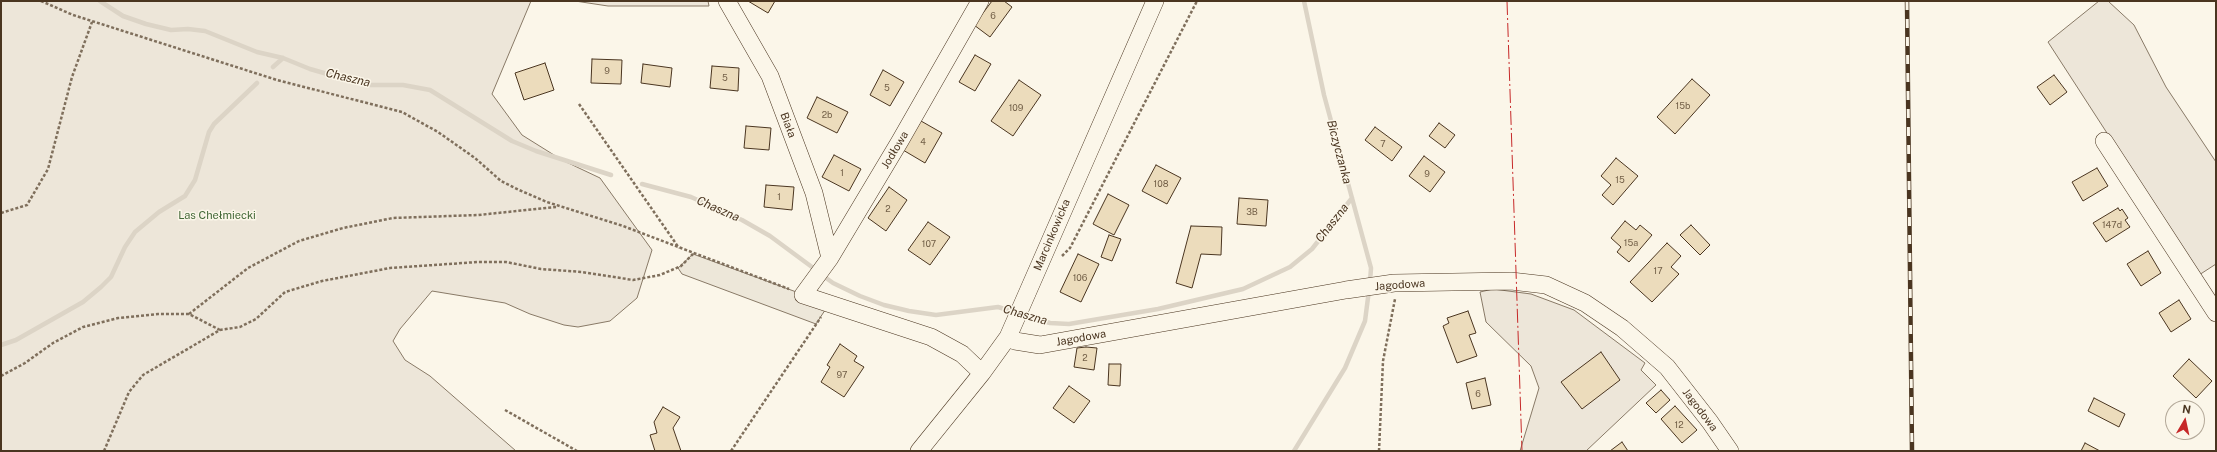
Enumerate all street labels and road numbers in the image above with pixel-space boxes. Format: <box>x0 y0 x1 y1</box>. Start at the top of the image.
street label: Biała <box>777 111 799 139</box>
street label: Jodłowa <box>879 129 911 171</box>
street label: Marcinkowicka <box>1031 197 1073 273</box>
street label: Jagodowa <box>1374 277 1426 293</box>
street label: Jagodowa <box>1055 327 1107 349</box>
street label: Jagodowa <box>1680 386 1720 434</box>

